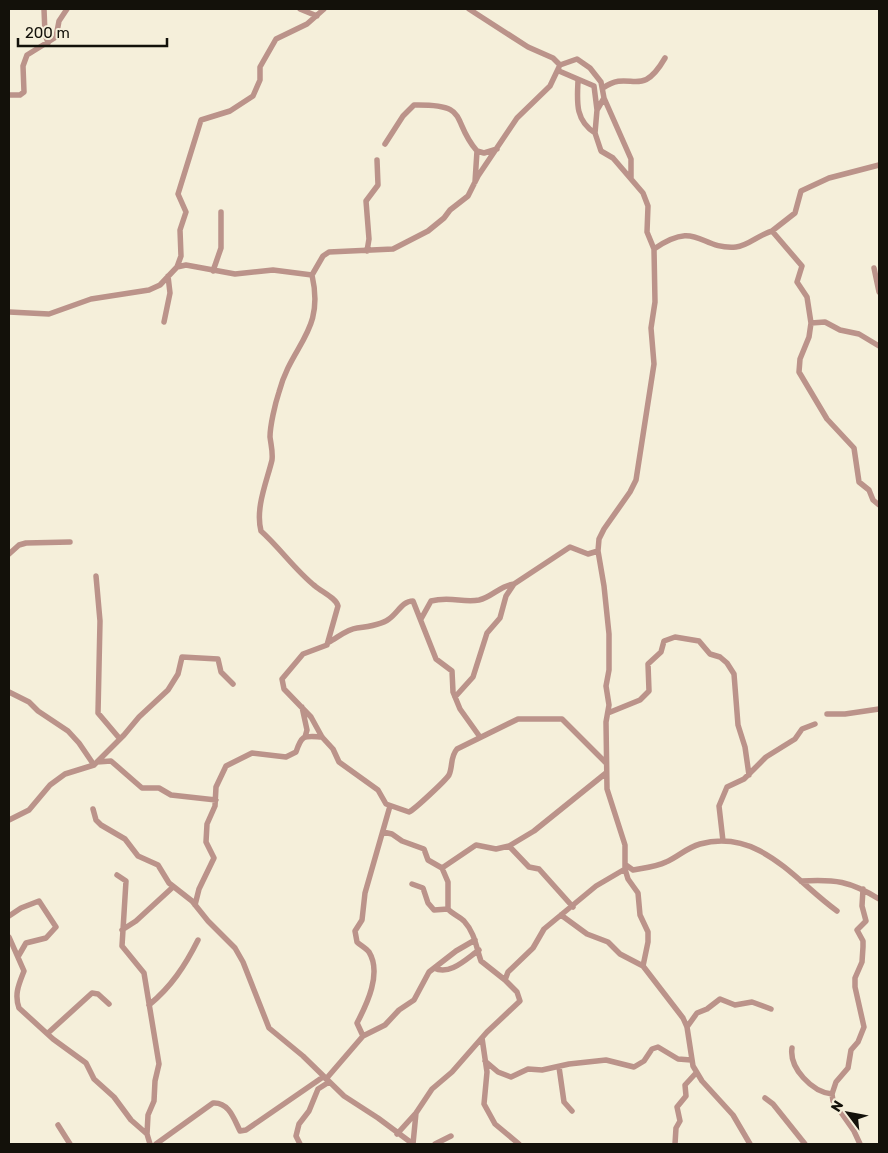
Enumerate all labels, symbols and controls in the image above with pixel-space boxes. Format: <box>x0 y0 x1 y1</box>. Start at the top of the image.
scale bar <box>18 15 166 47</box>
text: 200 m <box>25 24 70 42</box>
north arrow <box>823 1088 873 1138</box>
text: N <box>828 1098 847 1115</box>

